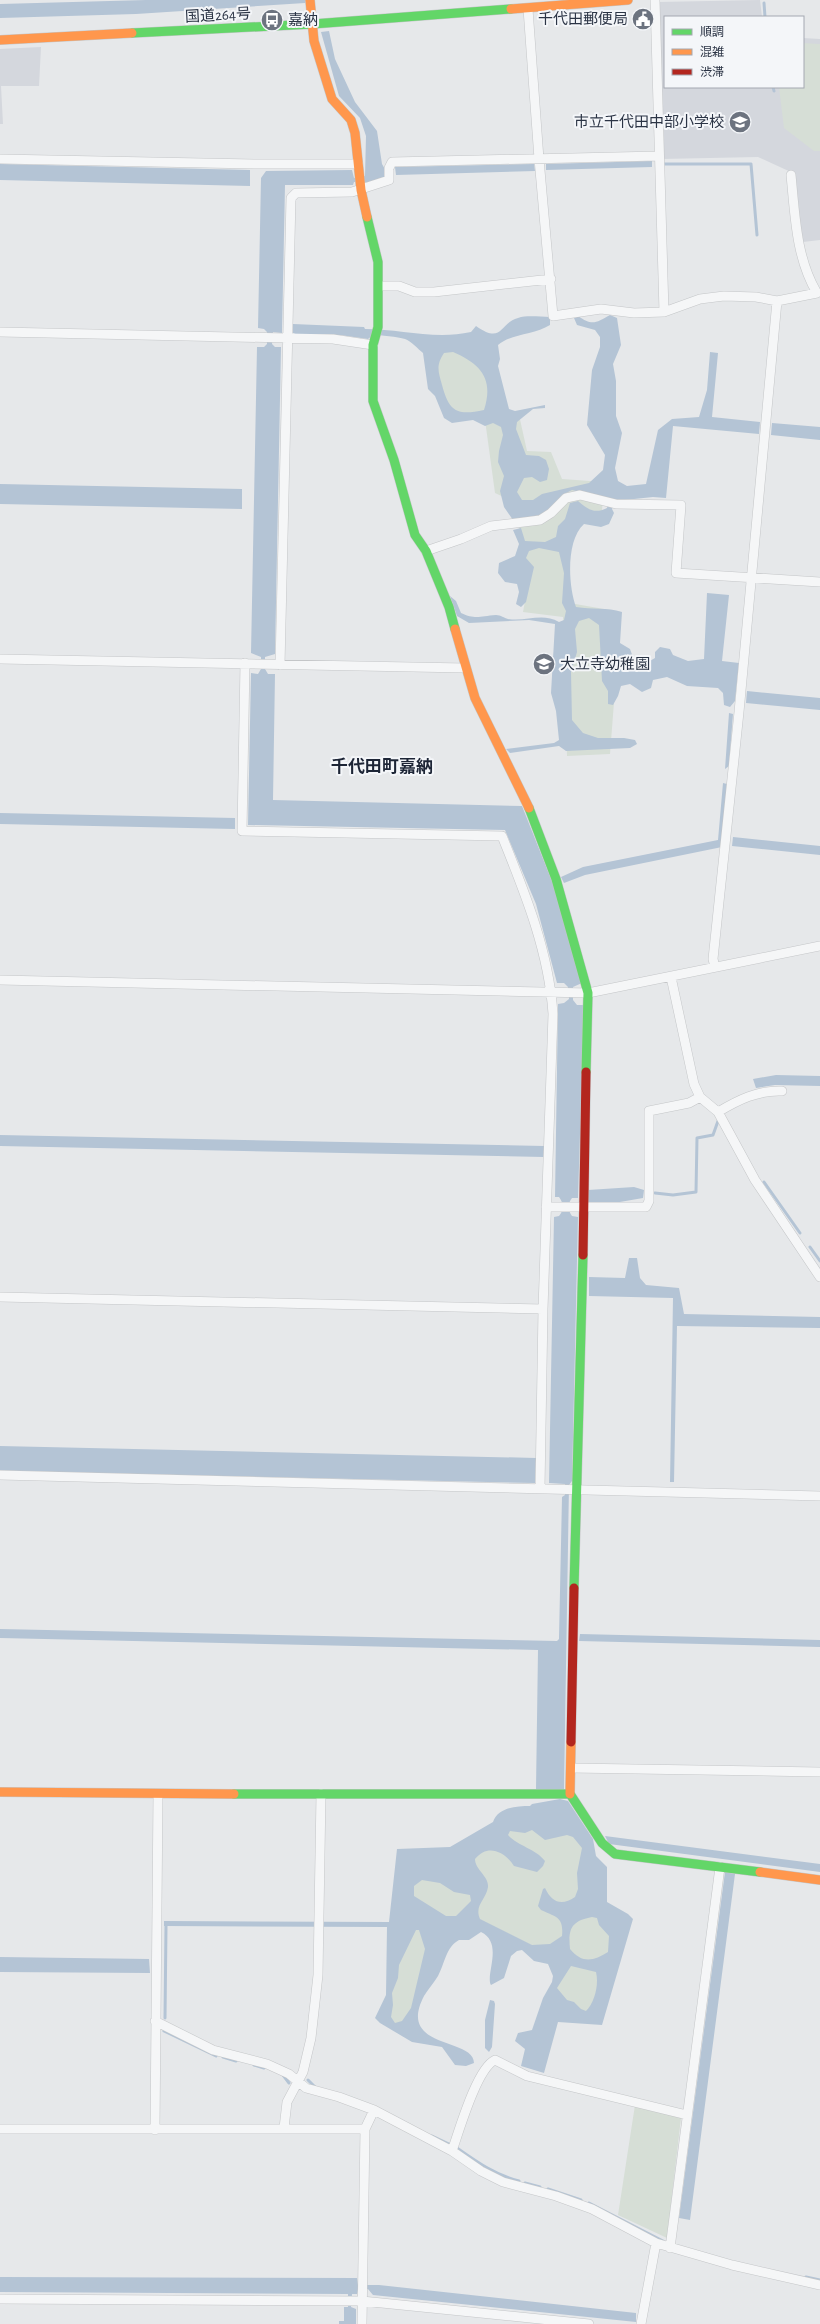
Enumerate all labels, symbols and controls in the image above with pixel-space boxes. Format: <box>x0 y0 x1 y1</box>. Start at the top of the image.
street label: 国道264号 <box>185 5 251 25</box>
public building icon: 千代田郵便局 <box>630 6 656 32</box>
bus stop icon: 嘉納 <box>259 7 285 33</box>
place label: 千代田郵便局 <box>538 10 628 27</box>
place label: 嘉納 <box>288 12 318 28</box>
legend <box>664 16 804 88</box>
text: 順調 <box>700 26 724 38</box>
text: 混雑 <box>700 45 724 58</box>
text: 渋滞 <box>700 66 724 78</box>
school or university icon: 市立千代田中部小学校 <box>727 109 753 135</box>
place label: 市立千代田中部小学校 <box>574 113 724 130</box>
school or university icon: 大立寺幼稚園 <box>531 651 557 677</box>
place label: 大立寺幼稚園 <box>560 656 650 672</box>
district label: 千代田町嘉納 <box>331 757 433 775</box>

